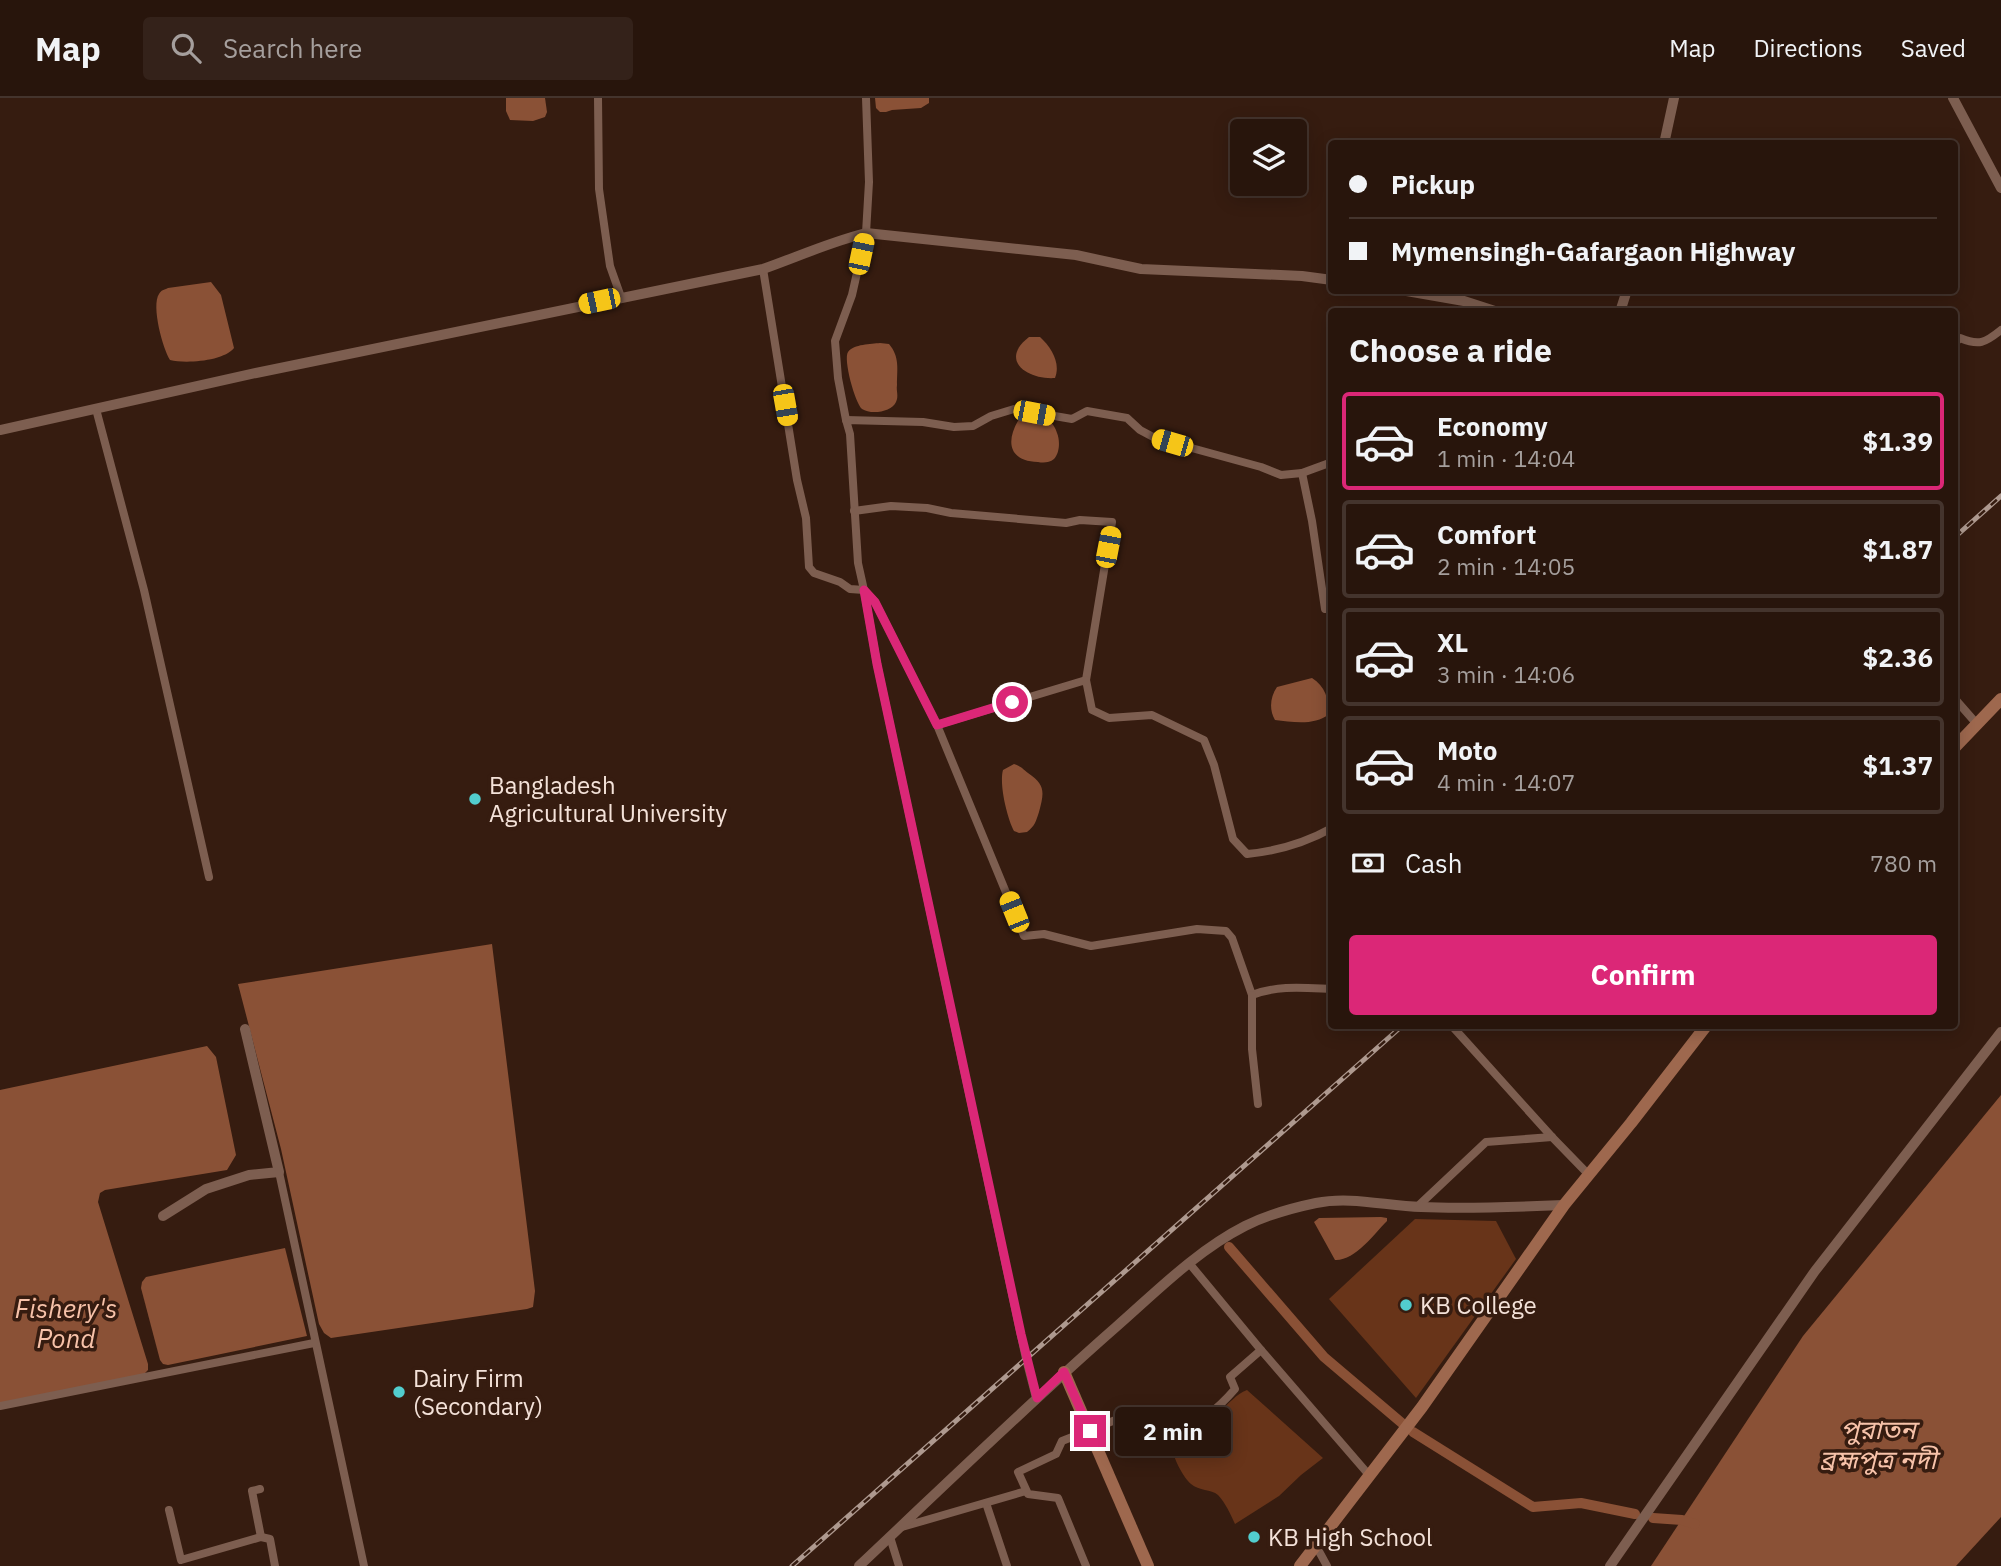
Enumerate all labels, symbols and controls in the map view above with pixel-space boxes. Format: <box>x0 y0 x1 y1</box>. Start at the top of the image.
search box <box>143 17 633 80</box>
text: Map <box>35 27 101 70</box>
icon: search <box>167 29 205 67</box>
text: Search here <box>223 31 362 65</box>
text: Map <box>1669 32 1715 64</box>
text: Directions <box>1753 32 1863 64</box>
text: Saved <box>1901 32 1966 64</box>
map controls <box>1230 119 1307 196</box>
button: layers <box>1230 119 1307 196</box>
text: Pickup <box>1391 167 1475 201</box>
car <box>847 231 876 277</box>
text: Mymensingh-Gafargaon Highway <box>1391 234 1795 268</box>
car <box>577 286 622 316</box>
text: Choose a ride <box>1349 329 1552 371</box>
car <box>772 382 799 428</box>
car <box>1012 399 1057 427</box>
text: Economy <box>1437 409 1548 443</box>
icon: car <box>1353 410 1416 473</box>
text: $1.39 <box>1863 424 1933 458</box>
car <box>1149 427 1196 459</box>
text: 1 min · 14:04 <box>1437 443 1575 473</box>
text: Comfort <box>1437 517 1536 551</box>
icon: car <box>1353 518 1416 581</box>
car <box>1094 524 1123 570</box>
text: $1.87 <box>1863 532 1933 566</box>
text: 2 min · 14:05 <box>1437 551 1575 581</box>
text: XL <box>1437 625 1468 659</box>
icon: car <box>1353 626 1416 689</box>
text: $2.36 <box>1863 640 1933 674</box>
text: 3 min · 14:06 <box>1437 659 1575 689</box>
route start <box>996 686 1028 718</box>
text: Moto <box>1437 733 1497 767</box>
icon: car <box>1353 734 1416 797</box>
text: $1.37 <box>1863 748 1933 782</box>
text: 4 min · 14:07 <box>1437 767 1575 797</box>
place label: Bangladesh Agricultural University <box>489 769 727 829</box>
marker: Bangladesh Agricultural University <box>467 791 483 807</box>
icon: cash <box>1349 844 1387 882</box>
text: Cash <box>1405 846 1462 880</box>
text: 780 m <box>1870 848 1937 878</box>
car <box>997 889 1032 935</box>
button: Confirm <box>1349 935 1937 1015</box>
place label: KB College <box>1420 1289 1537 1321</box>
water label: Fishery's Pond <box>15 1291 117 1355</box>
marker: KB College <box>1398 1297 1414 1313</box>
place label: Dairy Firm (Secondary) <box>413 1362 543 1422</box>
marker: Dairy Firm (Secondary) <box>391 1384 407 1400</box>
callout: 2 min <box>1114 1406 1230 1456</box>
water label: পুরাতন ব্রহ্মপুত্র নদী <box>1820 1412 1941 1476</box>
route end <box>1074 1415 1106 1447</box>
text: 2 min <box>1143 1416 1203 1446</box>
place label: KB High School <box>1268 1521 1433 1553</box>
marker: KB High School <box>1246 1529 1262 1545</box>

